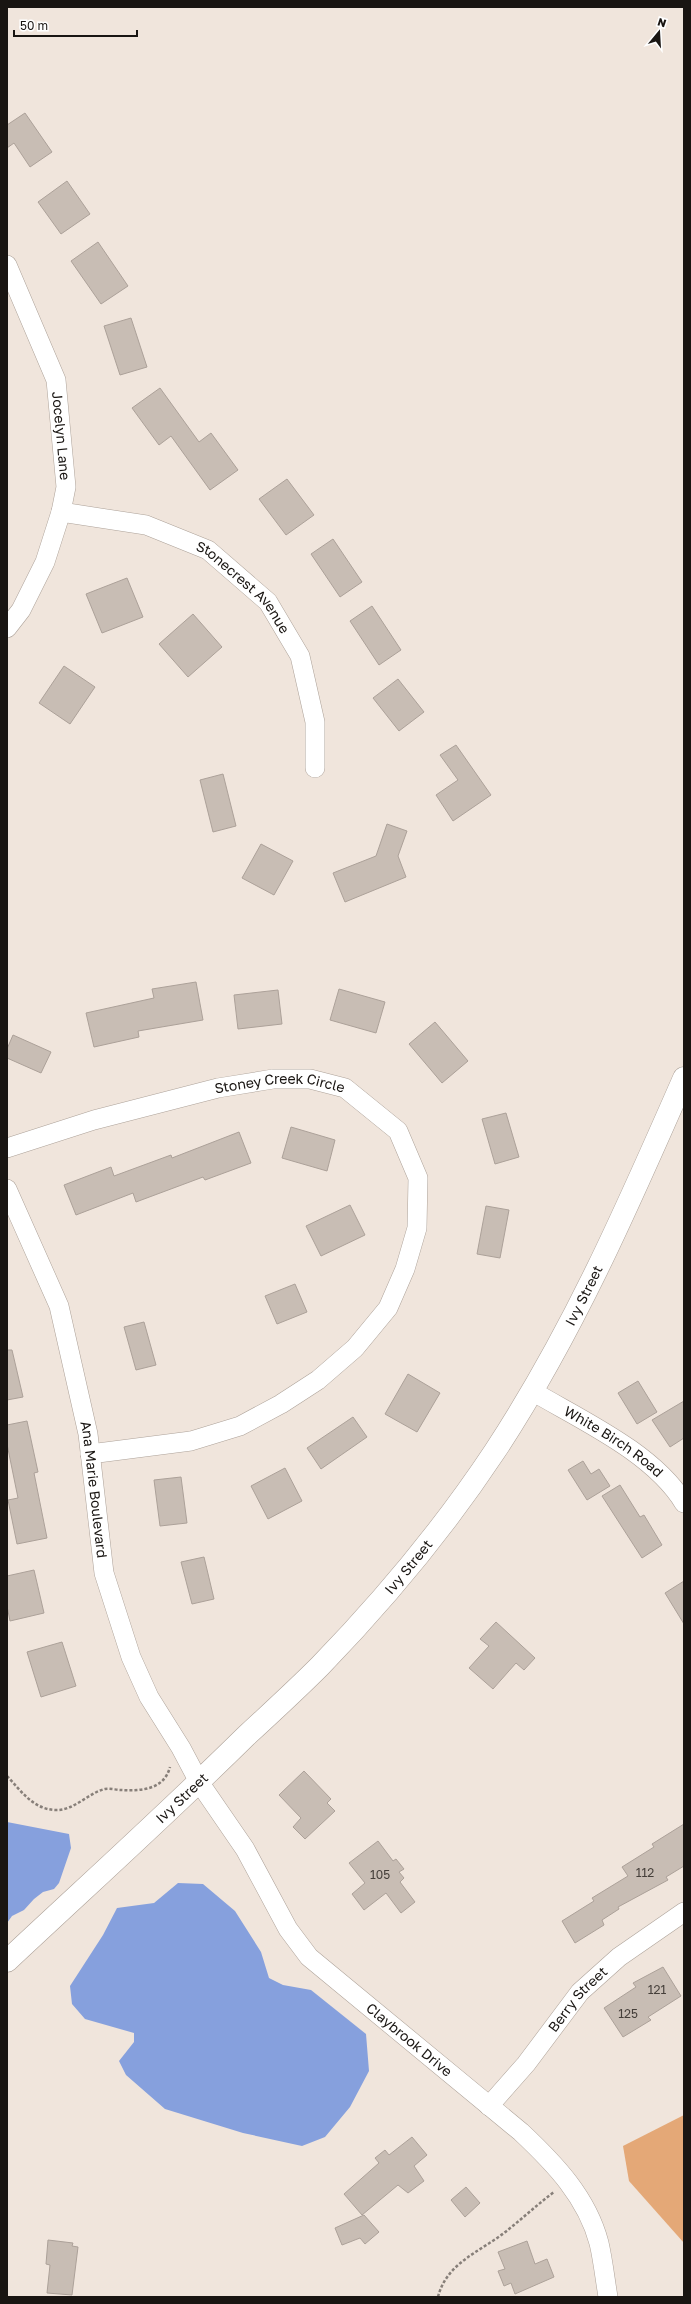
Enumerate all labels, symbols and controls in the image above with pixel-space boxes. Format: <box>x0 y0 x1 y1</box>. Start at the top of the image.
scale bar <box>14 12 137 38</box>
north arrow <box>639 12 679 52</box>
text: N <box>656 15 668 29</box>
text: 50 m <box>20 18 48 33</box>
street label: Jocelyn Lane <box>49 391 74 481</box>
street label: Stonecrest Avenue <box>194 537 294 636</box>
street label: Stoney Creek Circle <box>213 1070 347 1096</box>
street label: Ivy Street <box>561 1262 606 1328</box>
street label: White Birch Road <box>561 1402 667 1480</box>
street label: Ana Marie Boulevard <box>77 1419 111 1559</box>
street label: Ivy Street <box>381 1536 436 1597</box>
street label: Ivy Street <box>152 1769 211 1826</box>
house number: 112 <box>636 1865 654 1880</box>
house number: 105 <box>370 1867 390 1882</box>
street label: Berry Street <box>544 1963 611 2035</box>
house number: 121 <box>648 1982 666 1997</box>
street label: Claybrook Drive <box>363 1999 456 2080</box>
house number: 125 <box>618 2006 638 2021</box>

